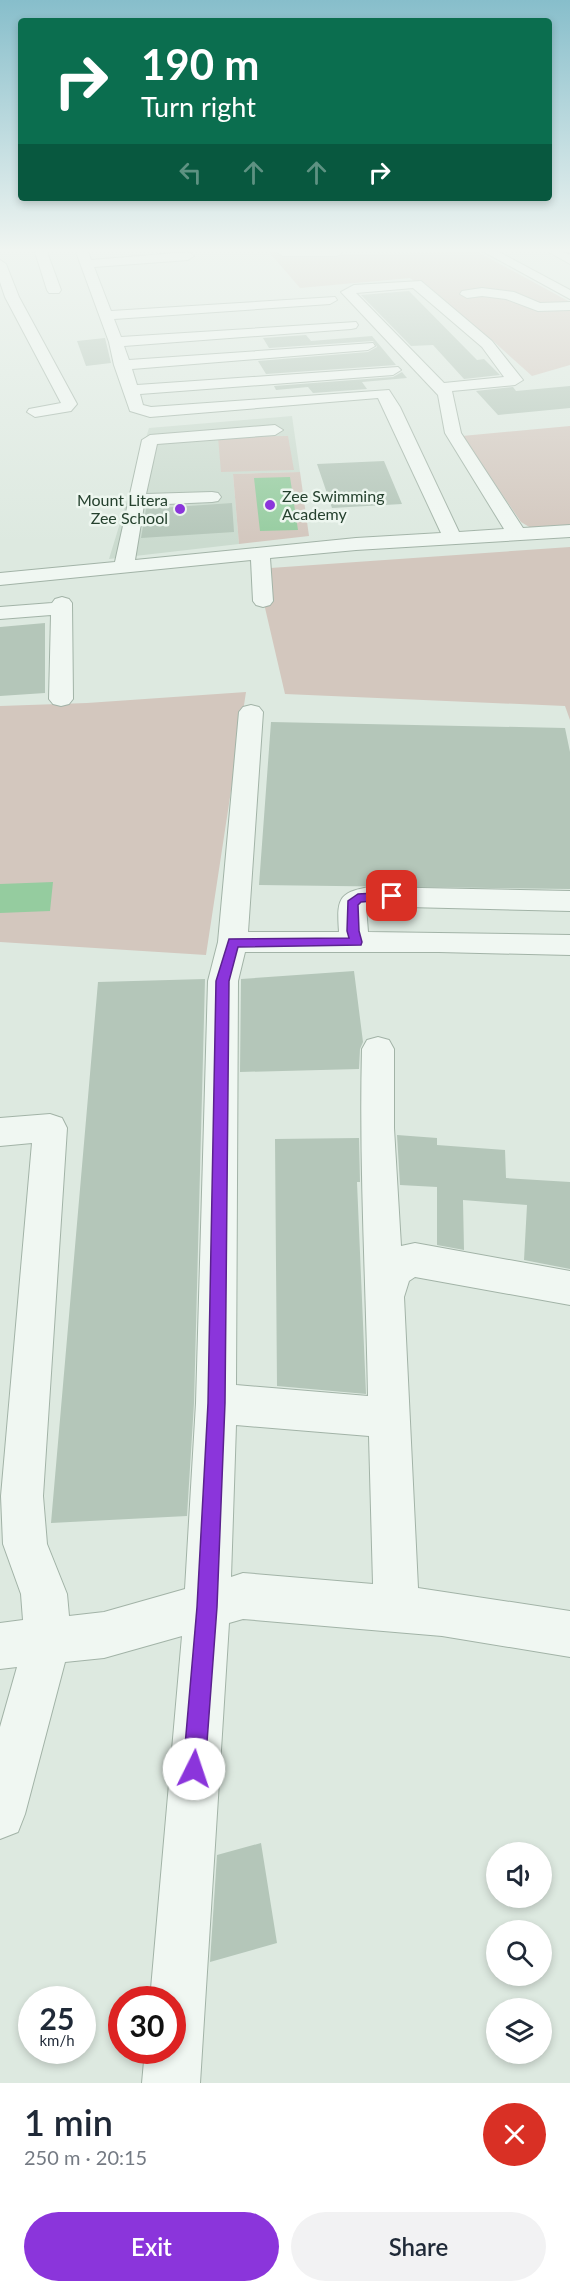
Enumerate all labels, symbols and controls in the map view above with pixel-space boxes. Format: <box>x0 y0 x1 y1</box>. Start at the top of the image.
text: 190 m <box>141 39 259 89</box>
icon: right <box>42 42 120 120</box>
text: Turn right <box>141 90 256 123</box>
icon: left <box>174 156 207 189</box>
icon: ahead <box>237 156 270 189</box>
icon: ahead <box>300 156 333 189</box>
icon: right <box>363 156 396 189</box>
place label: Zee Swimming Academy <box>282 486 384 523</box>
place label: Mount Litera Zee School <box>77 490 168 527</box>
marker: Zee Swimming Academy <box>263 498 277 512</box>
marker: Mount Litera Zee School <box>173 502 187 516</box>
pin <box>366 870 417 921</box>
icon: arrive <box>375 879 408 912</box>
position arrow <box>162 1737 226 1801</box>
map controls <box>486 1842 552 2064</box>
button: sound <box>486 1842 552 1908</box>
button: search <box>486 1920 552 1986</box>
speed limit sign: 30 <box>108 1986 186 2064</box>
button: layers <box>486 1998 552 2064</box>
text: 25 <box>40 2000 74 2036</box>
text: km/h <box>39 2031 75 2049</box>
text: 1 min <box>24 2100 113 2144</box>
button: close <box>483 2103 546 2166</box>
text: 250 m · 20:15 <box>24 2145 147 2169</box>
button: Exit <box>24 2212 279 2281</box>
button: Share <box>291 2212 546 2281</box>

